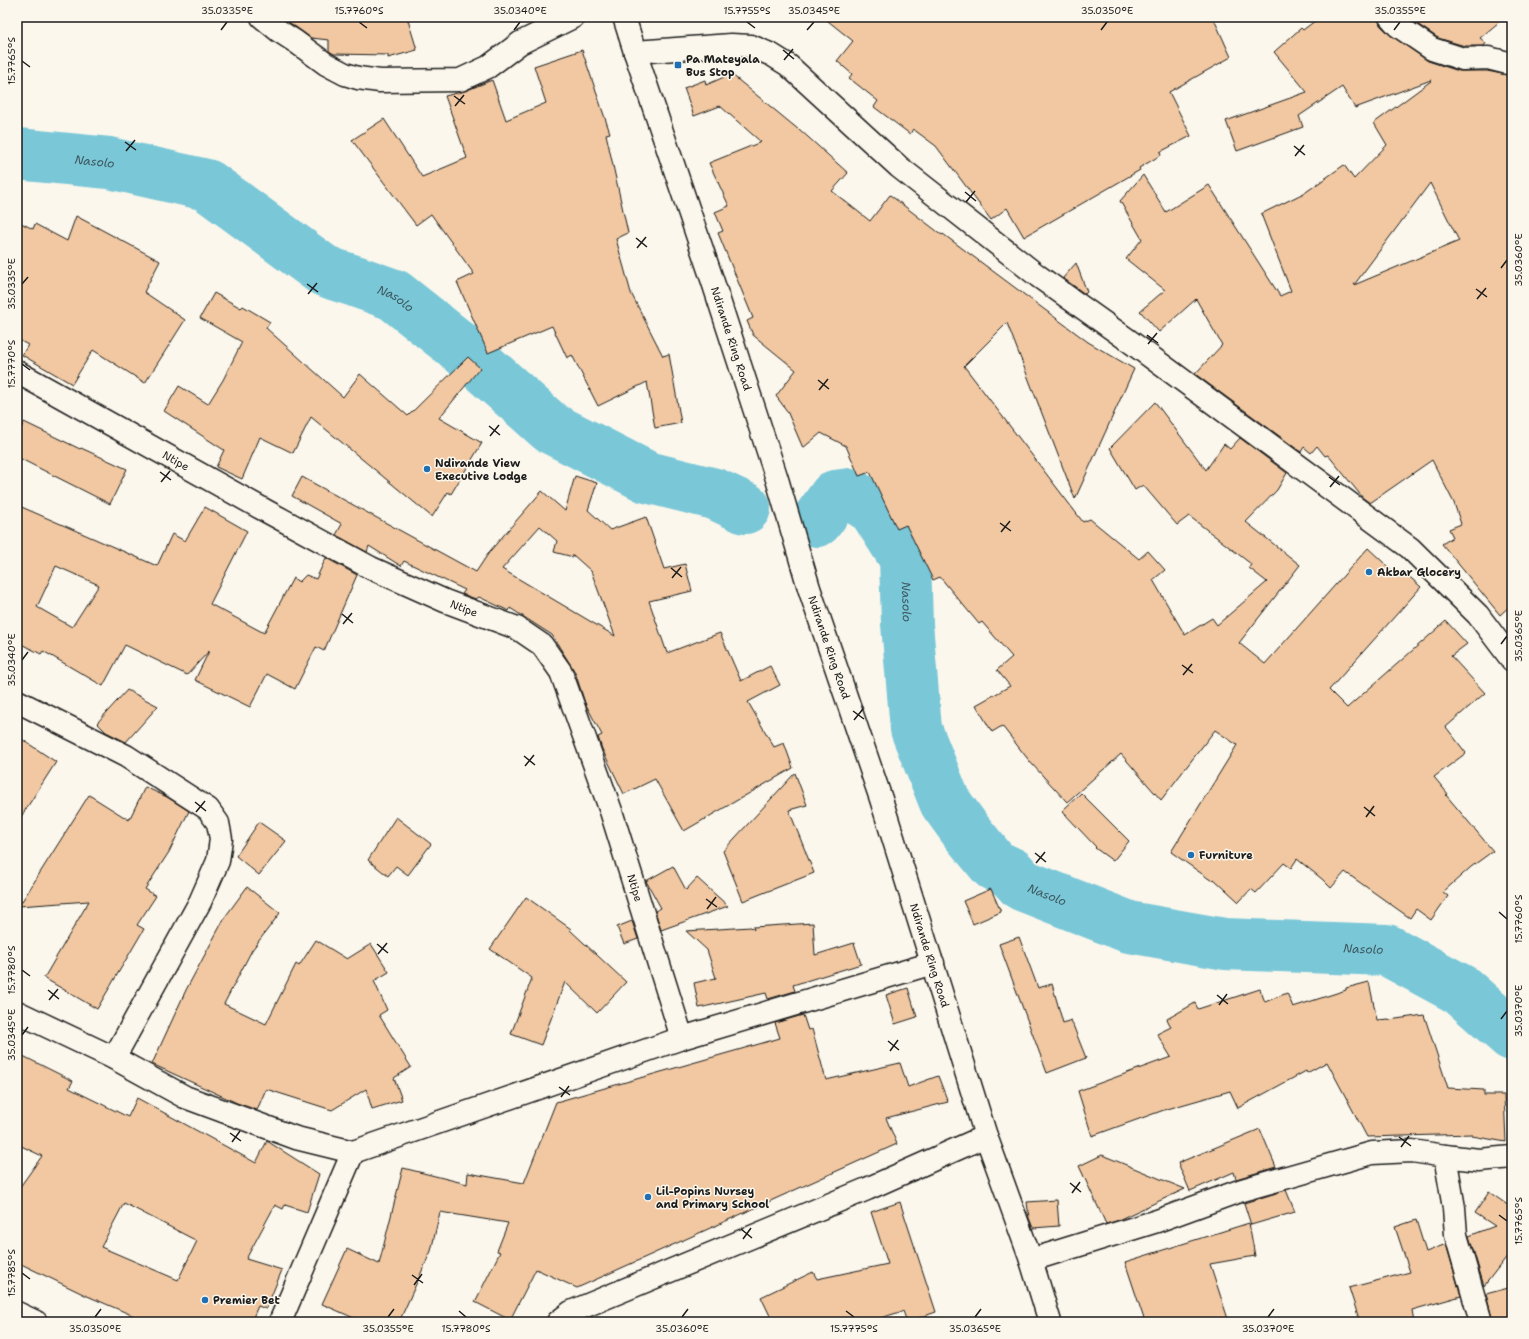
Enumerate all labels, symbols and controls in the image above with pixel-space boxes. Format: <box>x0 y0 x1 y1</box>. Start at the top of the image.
text: 35.0335°E <box>201 4 253 17</box>
text: 15.7760°S <box>335 4 384 17</box>
text: 35.0340°E <box>493 4 547 17</box>
text: 15.7755°S <box>723 4 771 17</box>
text: 35.0345°E <box>788 4 840 17</box>
text: 35.0350°E <box>1081 4 1133 17</box>
text: 35.0355°E <box>1374 4 1426 17</box>
text: 15.7765°S <box>5 37 18 85</box>
place label: Pa Mateyala Bus Stop <box>686 52 760 80</box>
marker: Pa Mateyala Bus Stop <box>673 60 683 70</box>
water label: Nasolo <box>74 152 116 172</box>
text: 35.0360°E <box>1512 233 1525 287</box>
text: 35.0335°E <box>5 258 18 310</box>
water label: Nasolo <box>375 282 417 316</box>
street label: Ndirande Ring Road <box>707 285 755 393</box>
text: 15.7770°S <box>5 339 18 388</box>
street label: Ntipe <box>160 448 192 475</box>
place label: Ndirande View Executive Lodge <box>435 456 528 484</box>
marker: Ndirande View Executive Lodge <box>422 464 432 474</box>
place label: Akbar Glocery <box>1377 565 1461 580</box>
marker: Akbar Glocery <box>1364 567 1374 577</box>
water label: Nasolo <box>898 581 915 622</box>
street label: Ndirande Ring Road <box>804 594 853 701</box>
street label: Ntipe <box>448 597 480 621</box>
text: 35.0365°E <box>1512 610 1525 662</box>
text: 35.0340°E <box>5 633 18 687</box>
place label: Furniture <box>1199 848 1253 863</box>
marker: Furniture <box>1186 850 1196 860</box>
street label: Ntipe <box>623 872 646 904</box>
water label: Nasolo <box>1025 880 1069 910</box>
text: 15.7760°S <box>1512 894 1525 943</box>
street label: Ndirande Ring Road <box>906 902 953 1009</box>
water label: Nasolo <box>1343 940 1384 958</box>
text: 15.7780°S <box>5 945 18 995</box>
text: 35.0370°E <box>1512 985 1525 1037</box>
text: 35.0345°E <box>5 1009 18 1061</box>
place label: Lil-Popins Nursey and Primary School <box>656 1184 769 1212</box>
marker: Lil-Popins Nursey and Primary School <box>643 1192 653 1202</box>
text: 15.7765°S <box>1512 1197 1525 1245</box>
text: 15.7785°S <box>5 1248 18 1297</box>
place label: Premier Bet <box>213 1293 281 1308</box>
marker: Premier Bet <box>200 1295 210 1305</box>
text: 35.0350°E <box>69 1322 121 1335</box>
text: 35.0355°E <box>362 1322 414 1335</box>
text: 15.7780°S <box>441 1322 491 1335</box>
text: 35.0360°E <box>655 1322 709 1335</box>
text: 15.7775°S <box>830 1322 878 1335</box>
text: 35.0365°E <box>949 1322 1001 1335</box>
text: 35.0370°E <box>1242 1322 1294 1335</box>

